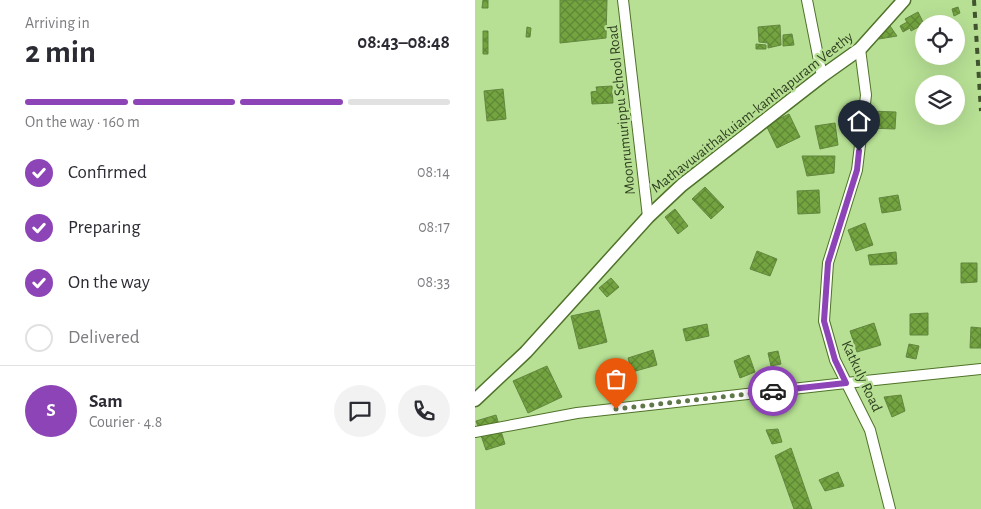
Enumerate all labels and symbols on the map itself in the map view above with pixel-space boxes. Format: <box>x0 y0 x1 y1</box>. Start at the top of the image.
street label: Moonrumurippu School Road <box>605 24 638 196</box>
street label: Mathavuvaithakuiam-kanthapuram Veethy <box>649 29 856 196</box>
pin <box>838 100 880 151</box>
street label: Katkuly Road <box>839 338 885 414</box>
pin <box>595 358 637 409</box>
courier <box>748 366 798 416</box>

